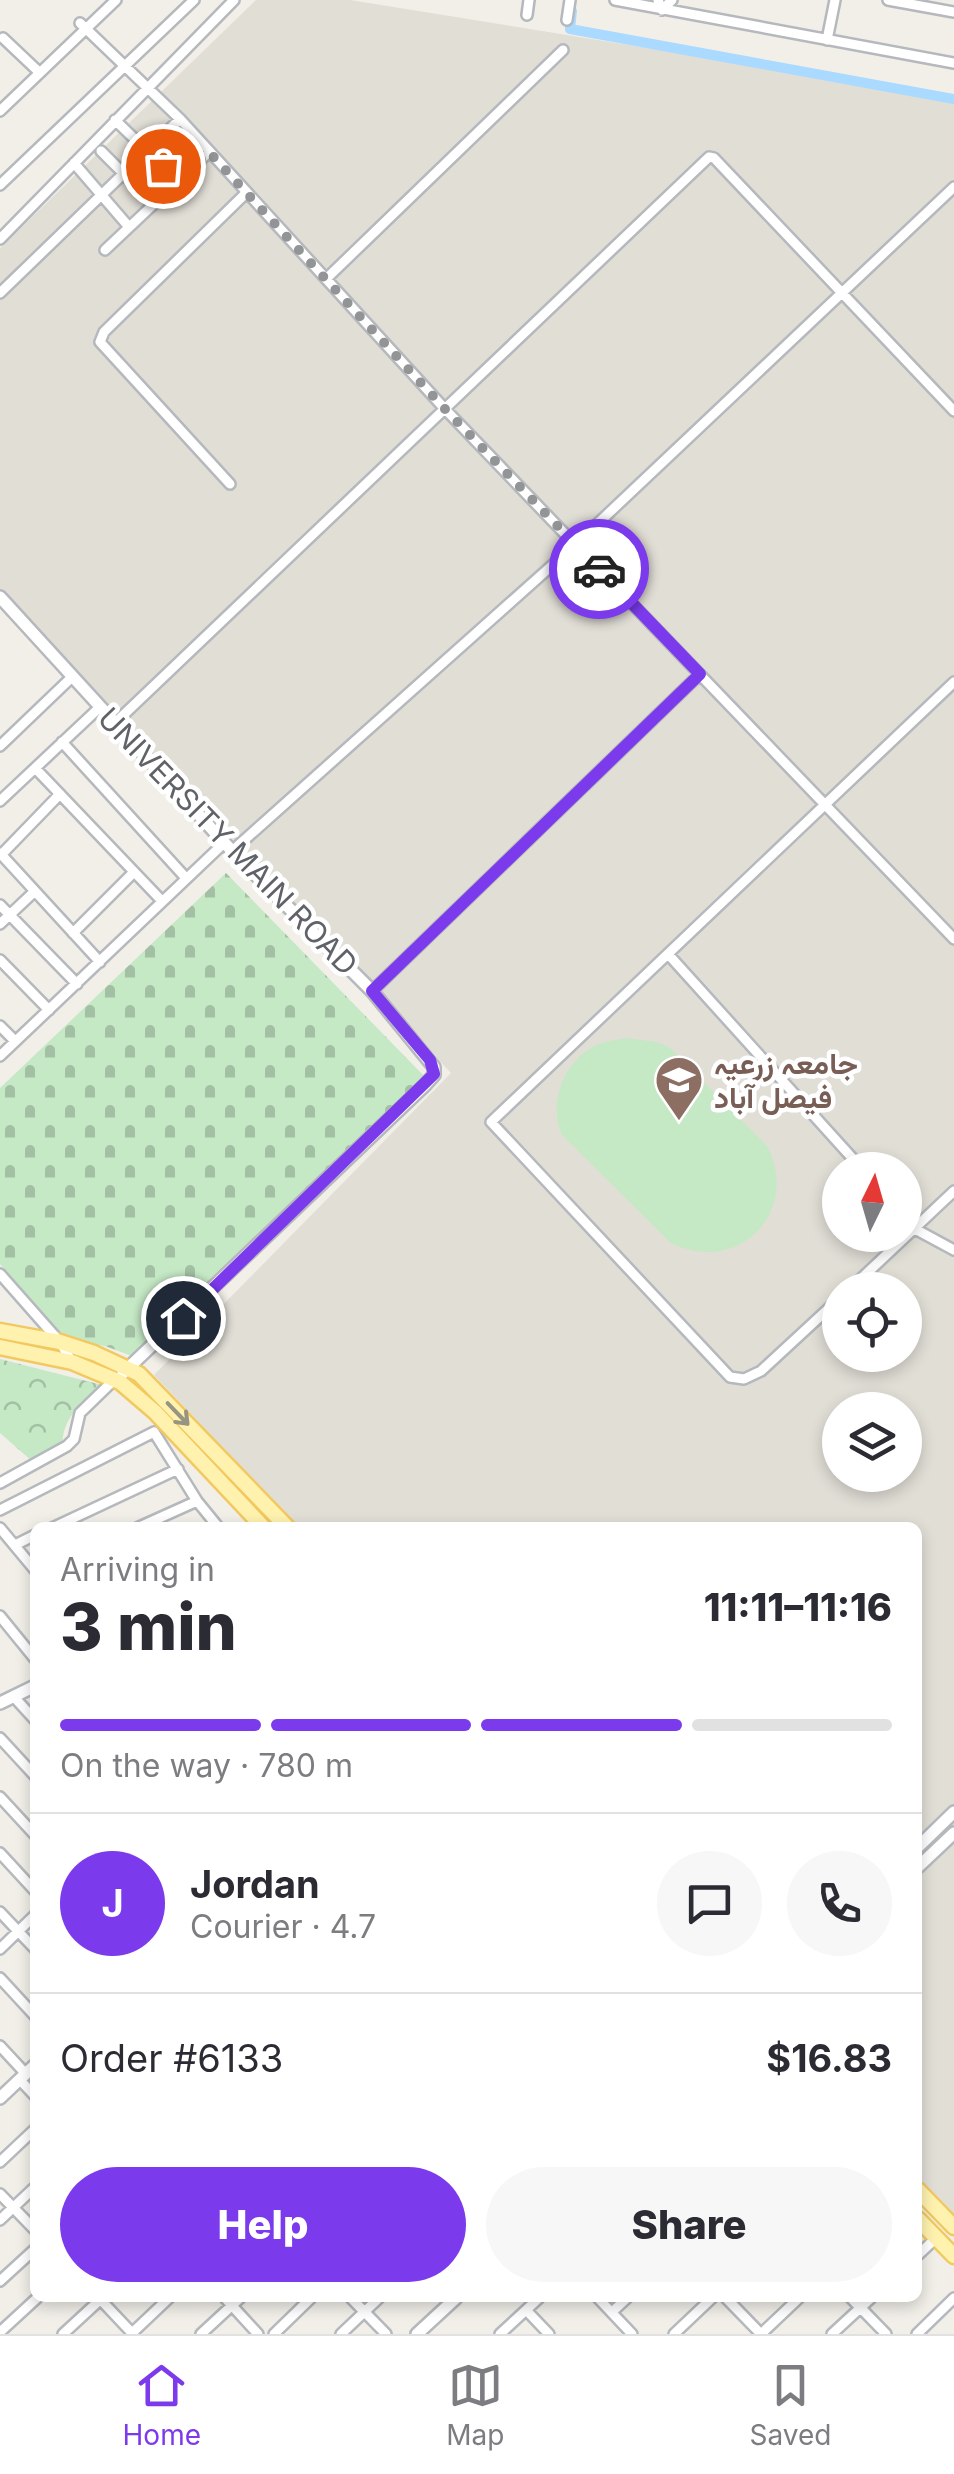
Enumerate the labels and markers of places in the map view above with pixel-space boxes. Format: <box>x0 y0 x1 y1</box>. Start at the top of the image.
pin <box>121 124 206 209</box>
place label: جامعہ زرعیہ فیصل آباد <box>714 1045 858 1115</box>
school or university icon: جامعہ زرعیہ فیصل آباد <box>653 1054 705 1122</box>
pin <box>141 1276 226 1361</box>

